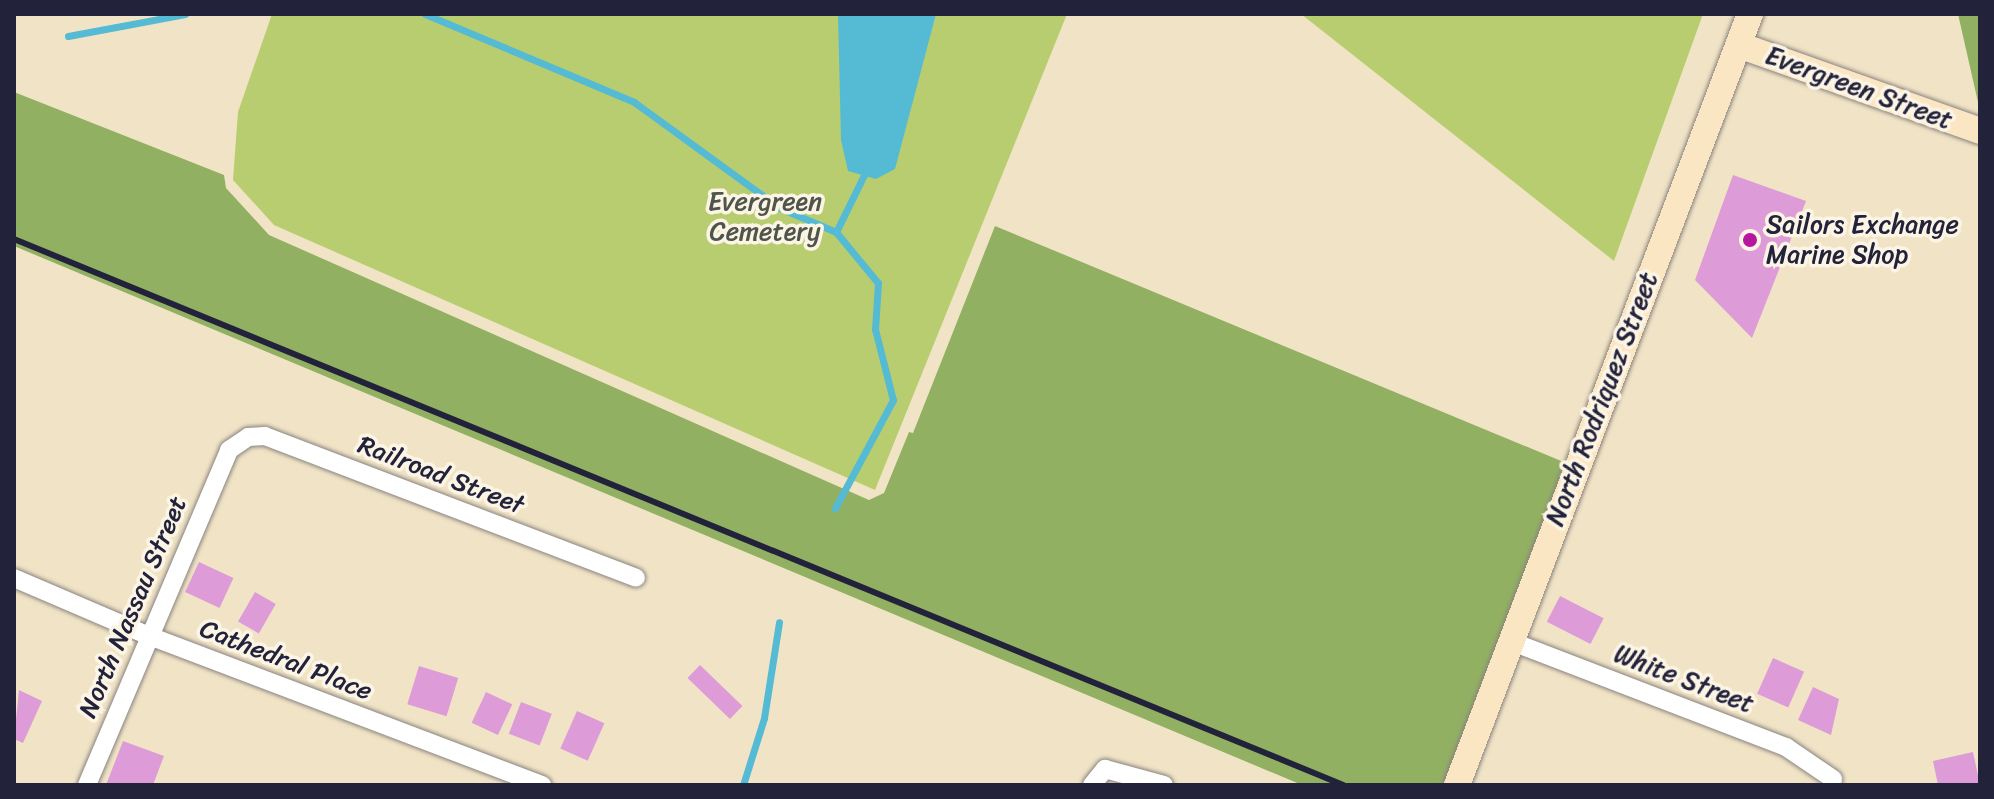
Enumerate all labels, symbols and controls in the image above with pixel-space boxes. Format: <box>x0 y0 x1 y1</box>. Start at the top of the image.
street label: Evergreen Street <box>1761 40 1957 136</box>
park label: Evergreen Cemetery <box>708 186 822 248</box>
place label: Sailors Exchange Marine Shop <box>1766 209 1959 270</box>
marker: Sailors Exchange Marine Shop <box>1741 231 1759 249</box>
street label: North Rodriquez Street <box>1539 268 1665 530</box>
street label: Railroad Street <box>353 429 529 521</box>
street label: North Nassau Street <box>72 491 194 723</box>
street label: Cathedral Place <box>196 613 376 707</box>
street label: White Street <box>1609 638 1759 720</box>

